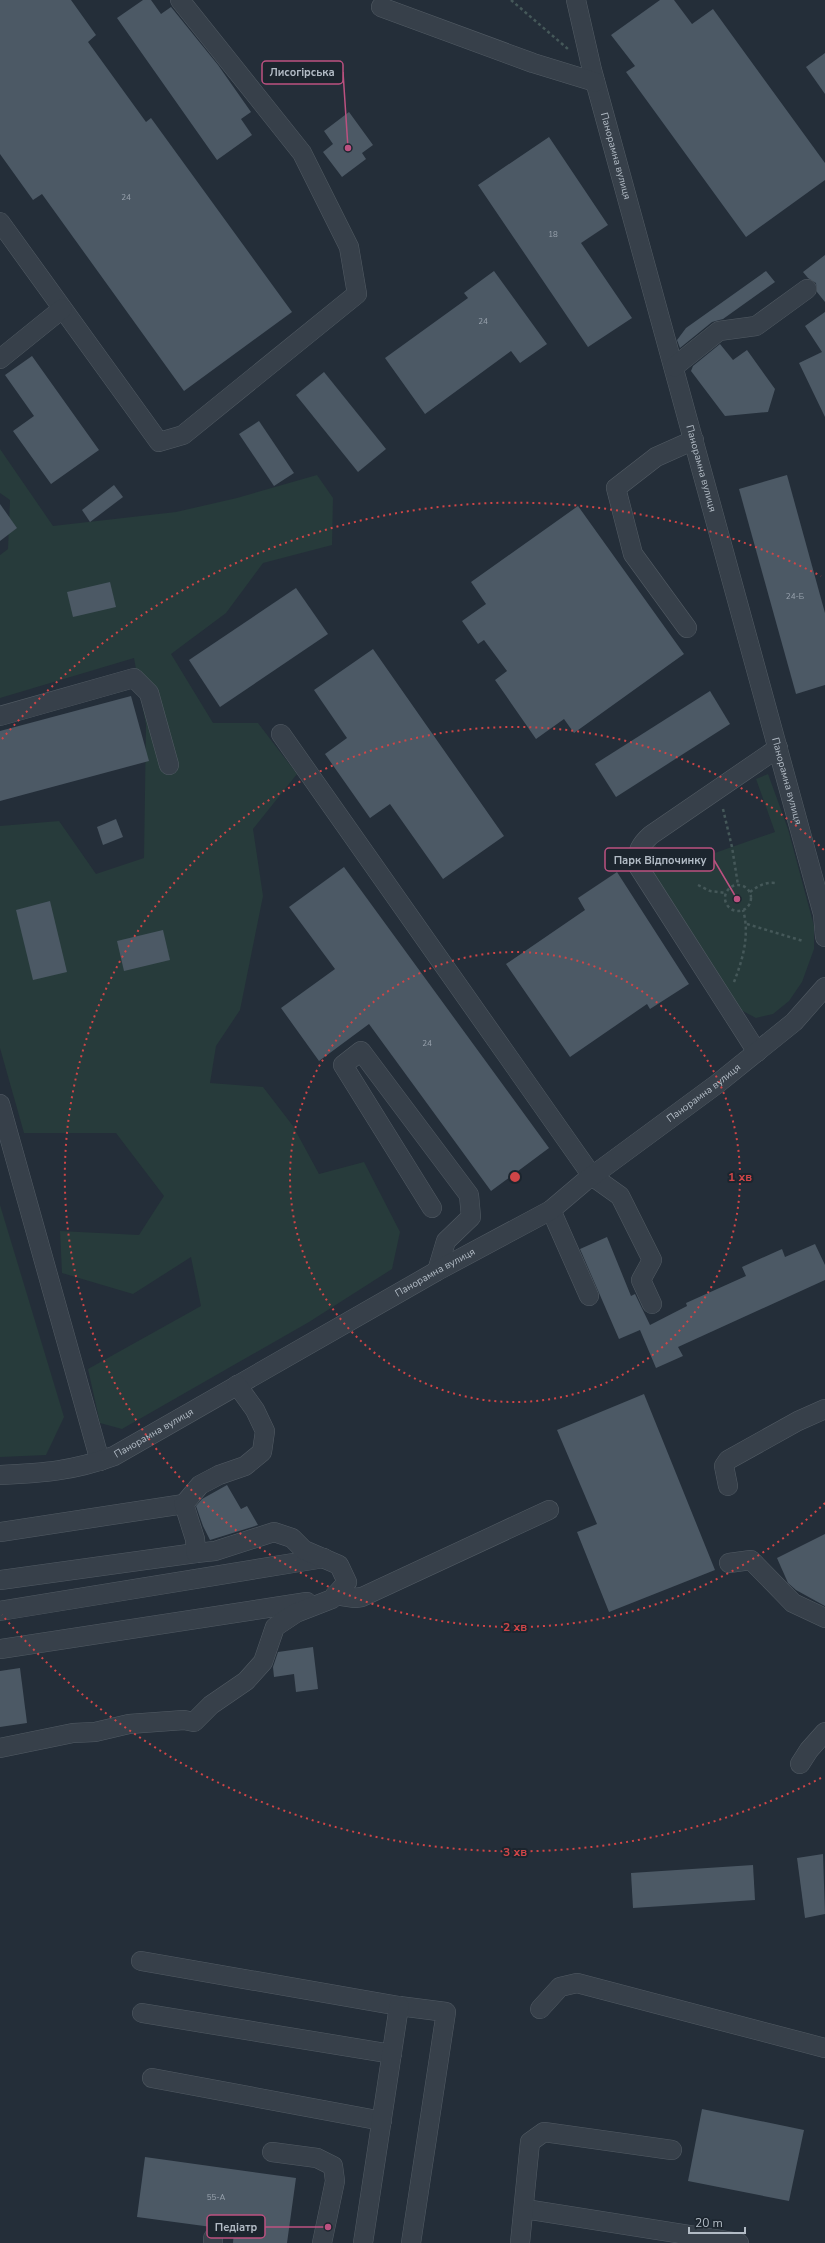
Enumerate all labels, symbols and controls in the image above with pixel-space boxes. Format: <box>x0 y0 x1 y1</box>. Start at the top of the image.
callout: Лисогірська <box>262 61 343 84</box>
text: Лисогірська <box>269 65 335 80</box>
street label: Панорамна вулиця <box>597 111 634 201</box>
house number: 24 <box>121 192 131 203</box>
house number: 18 <box>548 229 558 240</box>
house number: 24 <box>478 316 488 327</box>
street label: Панорамна вулиця <box>682 423 720 514</box>
house number: 24-Б <box>786 591 804 602</box>
street label: Панорамна вулиця <box>768 736 805 826</box>
callout: Парк Відпочинку <box>605 848 714 871</box>
text: Парк Відпочинку <box>614 853 706 868</box>
house number: 24 <box>422 1038 432 1049</box>
street label: Панорамна вулиця <box>664 1061 744 1126</box>
text: 1 хв <box>728 1169 752 1185</box>
centre of rings <box>508 1170 522 1184</box>
street label: Панорамна вулиця <box>393 1245 478 1301</box>
street label: Панорамна вулиця <box>111 1405 196 1462</box>
text: 2 хв <box>503 1619 527 1635</box>
text: 3 хв <box>503 1844 527 1860</box>
house number: 55-А <box>207 2192 226 2203</box>
scale bar <box>689 2209 745 2235</box>
callout: Педіатр <box>207 2215 265 2238</box>
text: 20 m <box>695 2215 723 2231</box>
text: Педіатр <box>215 2220 257 2235</box>

